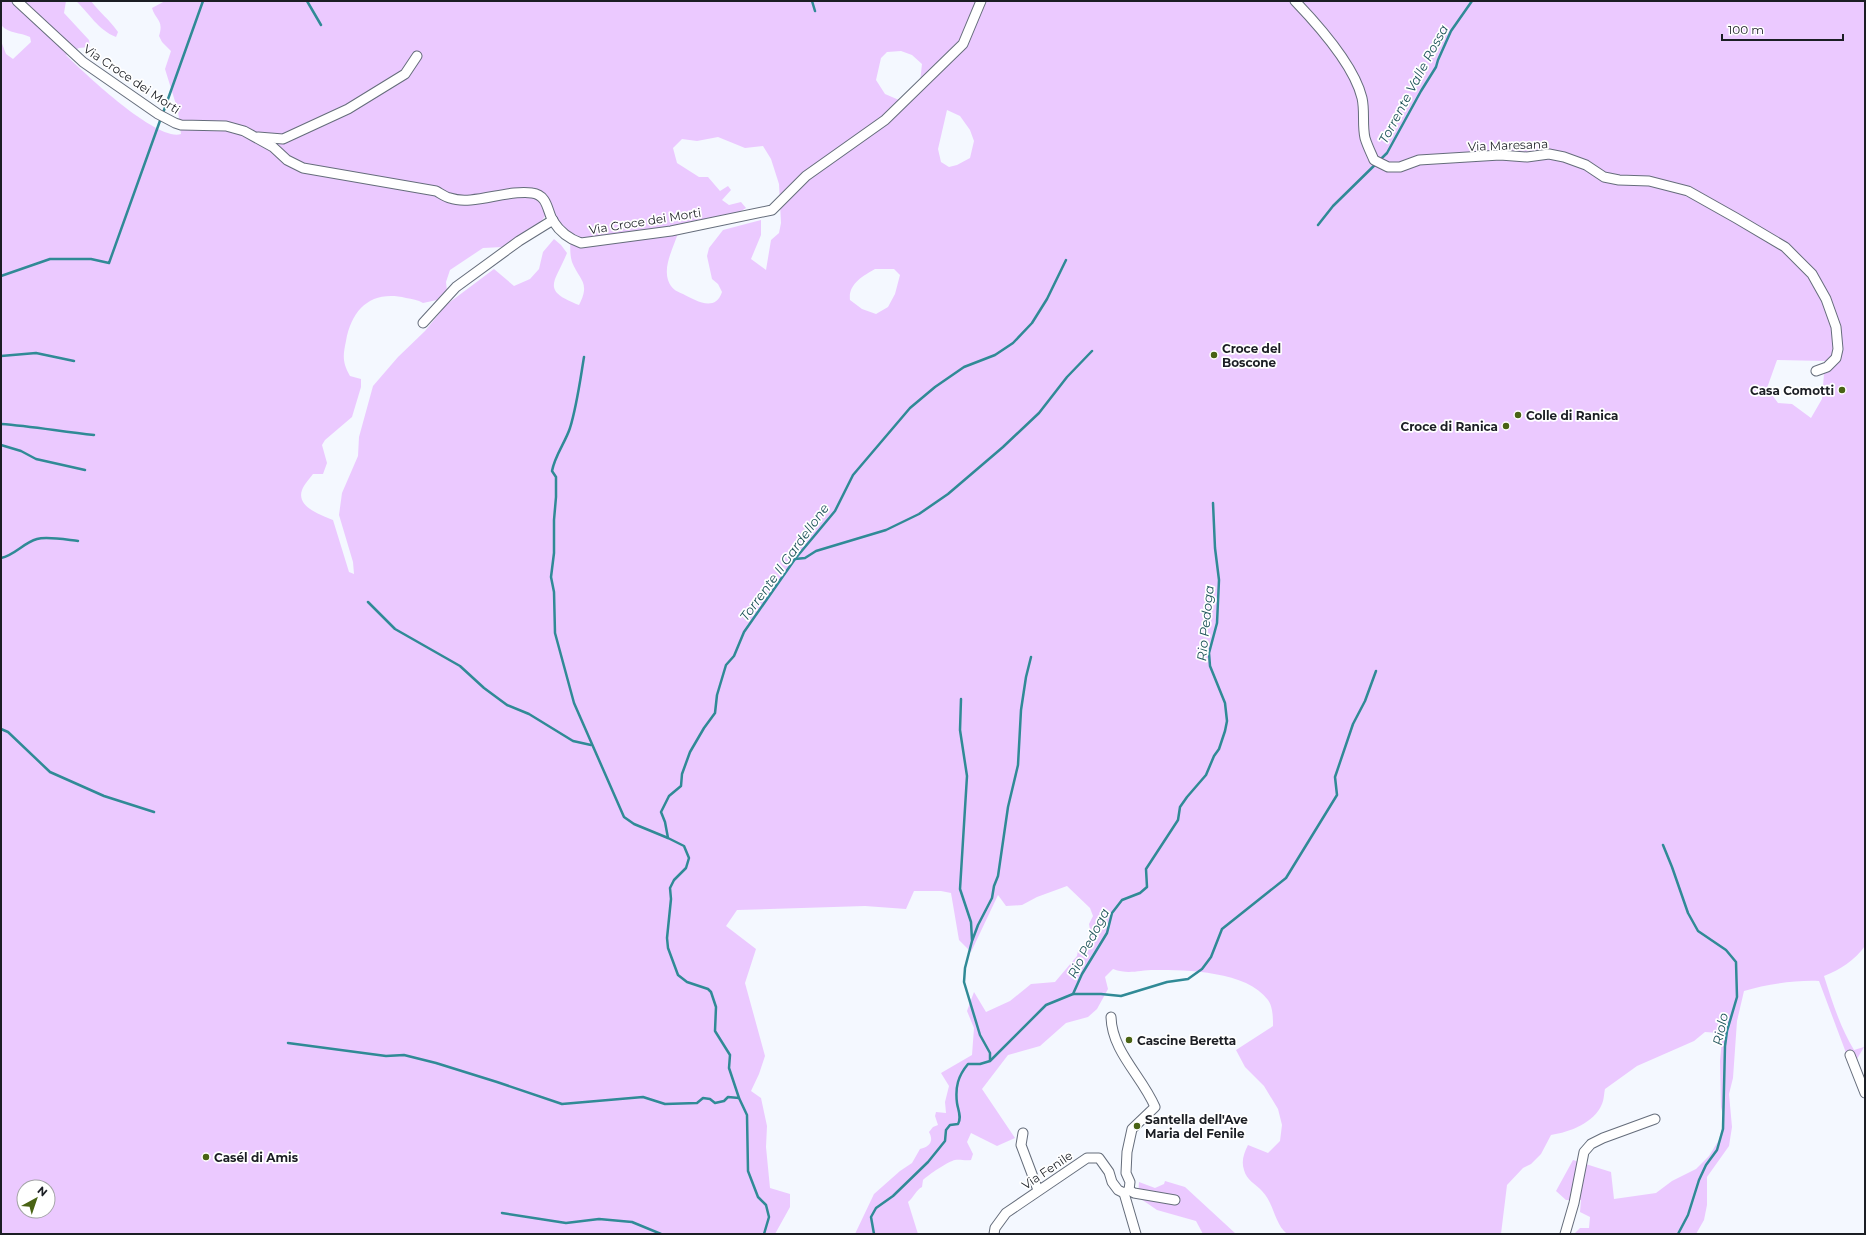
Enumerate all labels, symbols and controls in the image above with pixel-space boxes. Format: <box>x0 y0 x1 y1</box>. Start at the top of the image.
scale bar <box>1722 16 1843 42</box>
water label: Torrente Valle Rossa <box>1375 22 1451 146</box>
text: 100 m <box>1728 22 1764 37</box>
street label: Via Croce dei Morti <box>81 41 183 117</box>
street label: Via Maresana <box>1468 136 1548 154</box>
street label: Via Croce dei Morti <box>588 205 702 237</box>
place label: Croce del Boscone <box>1222 341 1281 370</box>
marker: Croce del Boscone <box>1209 350 1219 360</box>
place label: Casa Comotti <box>1750 383 1834 398</box>
marker: Casa Comotti <box>1837 385 1847 395</box>
place label: Colle di Ranica <box>1526 408 1618 423</box>
marker: Colle di Ranica <box>1513 410 1523 420</box>
place label: Croce di Ranica <box>1401 419 1498 434</box>
marker: Croce di Ranica <box>1501 421 1511 431</box>
water label: Torrente Il Gardellone <box>736 500 832 624</box>
water label: Rio Pedoga <box>1193 584 1217 662</box>
water label: Rio Pedoga <box>1064 905 1112 981</box>
water label: Riolo <box>1709 1011 1731 1047</box>
place label: Cascine Beretta <box>1137 1033 1236 1048</box>
marker: Cascine Beretta <box>1124 1035 1134 1045</box>
place label: Santella dell'Ave Maria del Fenile <box>1145 1112 1248 1141</box>
marker: Santella dell'Ave Maria del Fenile <box>1132 1121 1142 1131</box>
street label: Via Fenile <box>1019 1148 1075 1192</box>
place label: Casél di Amis <box>214 1150 299 1165</box>
marker: Casél di Amis <box>201 1152 211 1162</box>
north arrow <box>16 1179 56 1219</box>
text: N <box>35 1183 50 1200</box>

